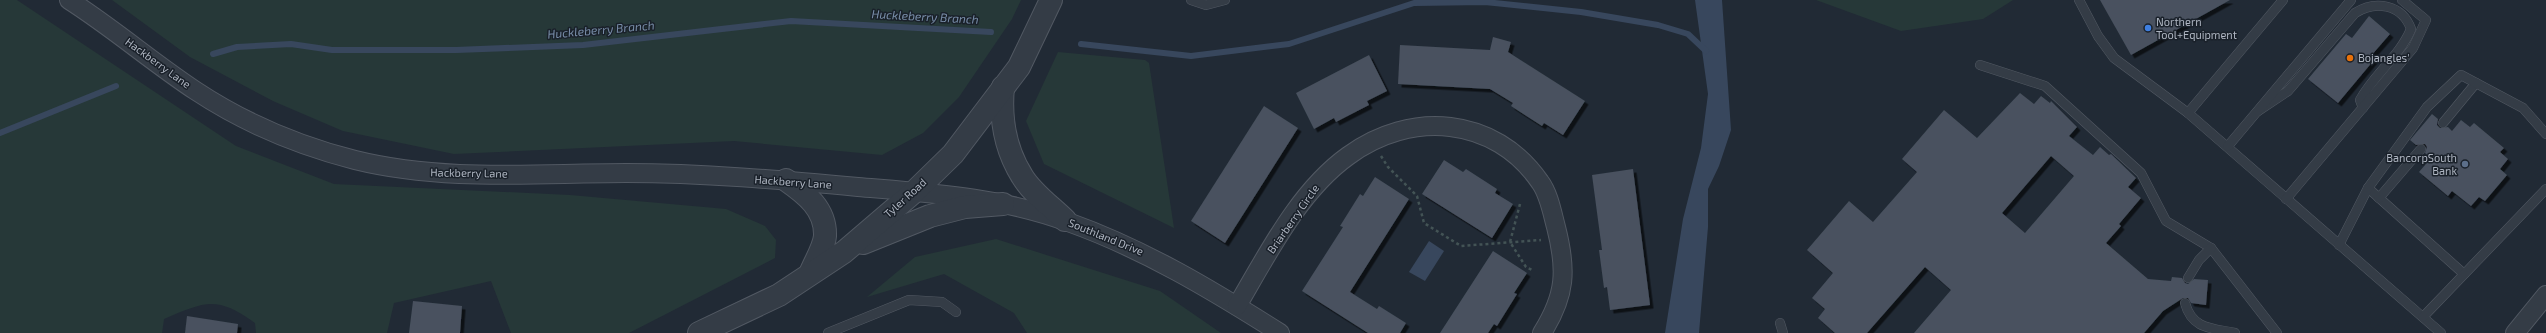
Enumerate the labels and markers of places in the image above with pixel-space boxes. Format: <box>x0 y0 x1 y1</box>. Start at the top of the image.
place label: Northern Tool+Equipment <box>2156 15 2237 41</box>
marker: Northern Tool+Equipment <box>2143 23 2153 33</box>
place label: Bojangles' <box>2358 51 2409 65</box>
marker: Bojangles' <box>2345 53 2355 63</box>
place label: BancorpSouth Bank <box>2386 151 2457 177</box>
marker: BancorpSouth Bank <box>2460 159 2470 169</box>

